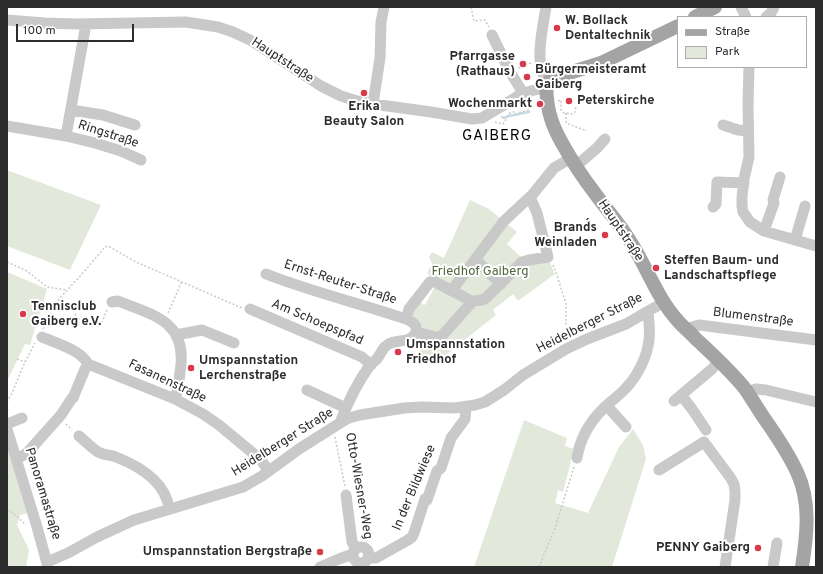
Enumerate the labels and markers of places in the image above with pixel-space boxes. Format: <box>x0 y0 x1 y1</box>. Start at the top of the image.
place label: W. Bollack Dentaltechnik <box>565 13 651 44</box>
marker: W. Bollack Dentaltechnik <box>552 23 562 33</box>
place label: Pfarrgasse (Rathaus) <box>450 49 515 80</box>
marker: Pfarrgasse (Rathaus) <box>518 59 528 69</box>
place label: Bürgermeisteramt Gaiberg <box>535 62 646 93</box>
marker: Bürgermeisteramt Gaiberg <box>522 72 532 82</box>
marker: Erika Beauty Salon <box>359 88 369 98</box>
place label: Peterskirche <box>577 93 654 109</box>
place label: Wochenmarkt <box>448 96 532 112</box>
marker: Peterskirche <box>564 96 574 106</box>
place label: Erika Beauty Salon <box>324 99 404 130</box>
marker: Wochenmarkt <box>535 99 545 109</box>
place label: Brand´s Weinladen <box>534 220 597 251</box>
marker: Brand´s Weinladen <box>600 230 610 240</box>
place label: Steffen Baum- und Landschaftspflege <box>664 253 779 284</box>
marker: Steffen Baum- und Landschaftspflege <box>651 263 661 273</box>
place label: Tennisclub Gaiberg e.V. <box>31 299 101 330</box>
marker: Tennisclub Gaiberg e.V. <box>18 309 28 319</box>
place label: Umspannstation Friedhof <box>406 337 505 368</box>
marker: Umspannstation Friedhof <box>393 347 403 357</box>
place label: Umspannstation Lerchenstraße <box>199 353 298 384</box>
marker: Umspannstation Lerchenstraße <box>186 363 196 373</box>
place label: PENNY Gaiberg <box>656 540 750 556</box>
marker: PENNY Gaiberg <box>753 543 763 553</box>
place label: Umspannstation Bergstraße <box>143 544 312 560</box>
marker: Umspannstation Bergstraße <box>315 547 325 557</box>

